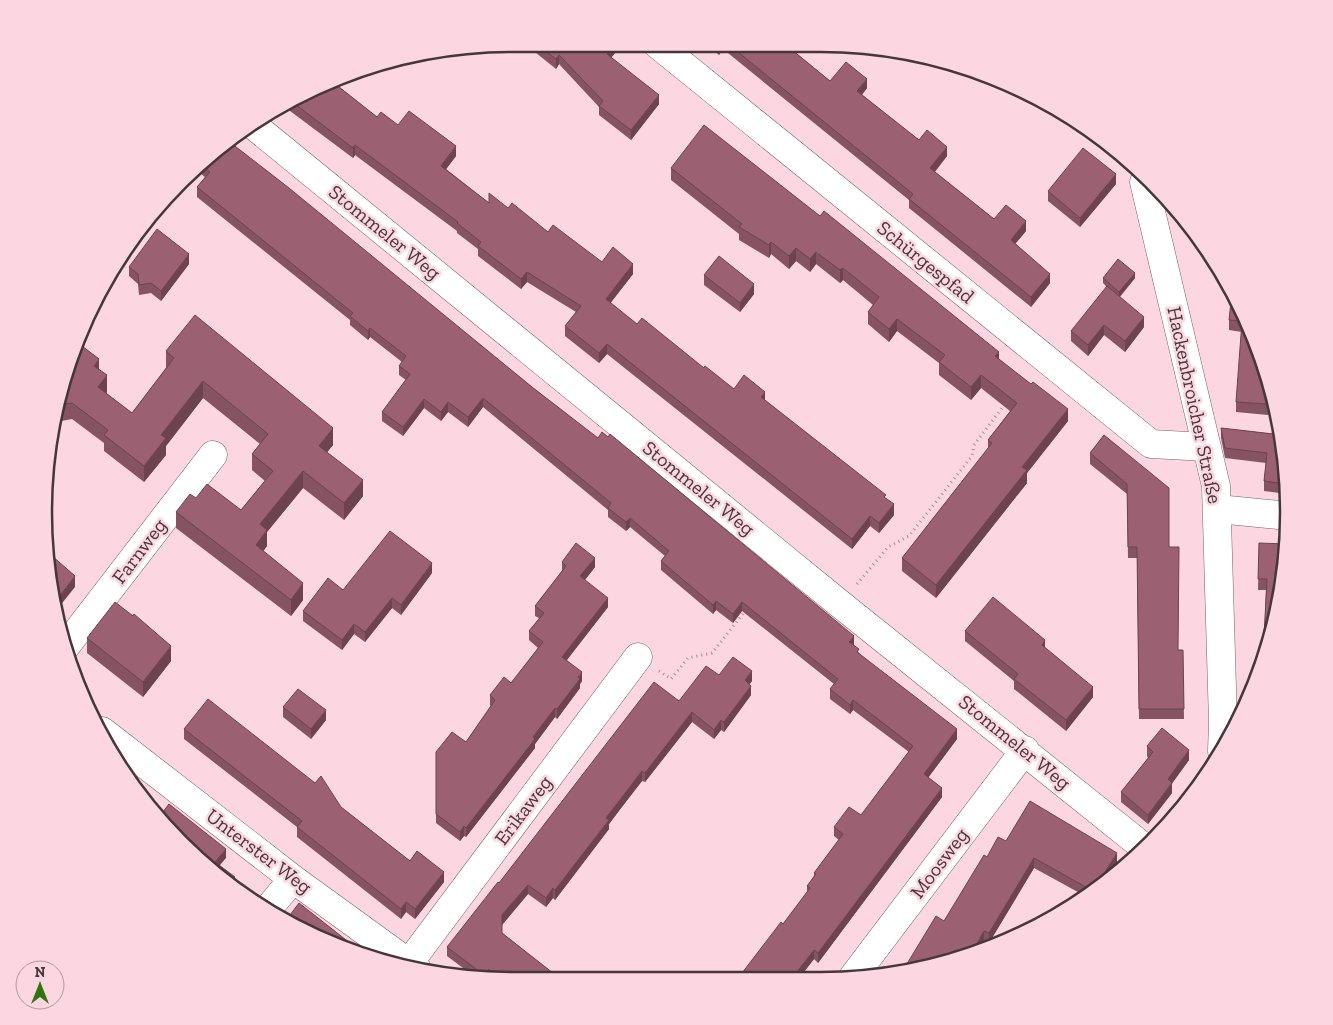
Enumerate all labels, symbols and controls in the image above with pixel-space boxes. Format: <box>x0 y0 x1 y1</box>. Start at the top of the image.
street label: Stommeler Weg <box>324 180 446 284</box>
street label: Schürgespfad <box>873 216 979 308</box>
street label: Hackenbroicher Straße <box>1162 304 1228 506</box>
street label: Stommeler Weg <box>638 436 760 540</box>
street label: Farnweg <box>107 514 171 588</box>
street label: Stommeler Weg <box>954 690 1076 794</box>
street label: Erikaweg <box>489 770 557 850</box>
street label: Unterster Weg <box>201 803 317 899</box>
street label: Moosweg <box>905 823 973 903</box>
north arrow <box>15 960 65 1010</box>
text: N <box>35 964 46 981</box>

